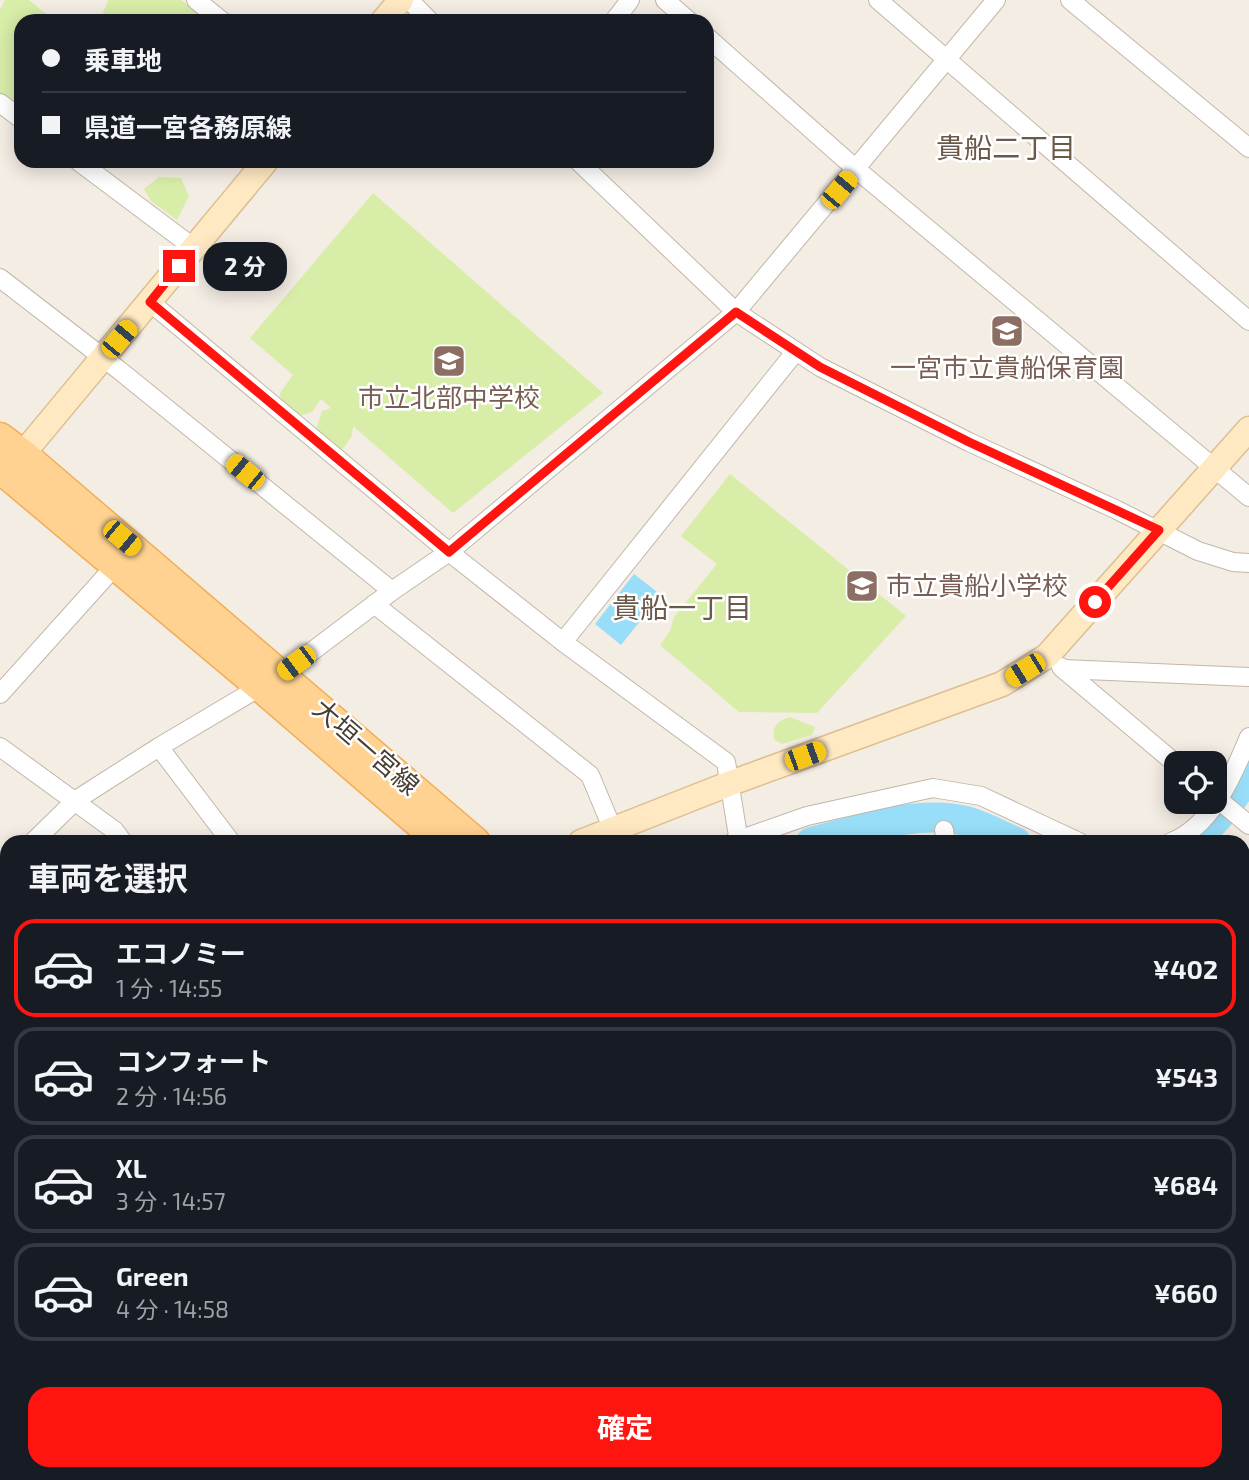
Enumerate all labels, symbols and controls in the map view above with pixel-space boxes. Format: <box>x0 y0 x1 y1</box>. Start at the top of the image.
text: 乗車地 <box>84 44 162 75</box>
text: 県道一宮各務原線 <box>84 111 292 142</box>
district label: 貴船二丁目 <box>936 130 1076 164</box>
car <box>818 167 861 213</box>
callout: 2 分 <box>204 242 288 290</box>
route end <box>163 250 195 282</box>
text: 2 分 <box>224 252 266 280</box>
school or university icon: 一宮市立貴船保育園 <box>988 312 1026 350</box>
car <box>98 316 141 362</box>
school or university icon: 市立北部中学校 <box>430 342 468 380</box>
place label: 一宮市立貴船保育園 <box>890 351 1124 382</box>
place label: 市立北部中学校 <box>358 381 540 412</box>
car <box>223 451 268 493</box>
car <box>100 516 145 560</box>
school or university icon: 市立貴船小学校 <box>843 567 881 605</box>
place label: 市立貴船小学校 <box>886 569 1068 600</box>
route start <box>1079 586 1111 618</box>
district label: 貴船一丁目 <box>612 590 752 624</box>
car <box>273 642 320 684</box>
car <box>1002 650 1049 690</box>
street label: 大垣一宮線 <box>308 692 426 800</box>
car <box>782 739 829 773</box>
map controls <box>1164 751 1227 814</box>
button: locate <box>1164 751 1227 814</box>
text: 車両を選択 <box>28 858 188 896</box>
icon: car <box>32 937 95 1000</box>
text: エコノミー <box>116 937 246 968</box>
text: ¥402 <box>1153 953 1218 984</box>
text: 1 分 · 14:55 <box>116 974 222 1002</box>
icon: car <box>32 1045 95 1108</box>
text: コンフォート <box>116 1045 271 1076</box>
text: ¥543 <box>1155 1061 1218 1092</box>
text: 2 分 · 14:56 <box>116 1082 227 1110</box>
text: XL <box>116 1152 147 1183</box>
icon: car <box>32 1153 95 1216</box>
text: ¥684 <box>1153 1169 1218 1200</box>
text: 3 分 · 14:57 <box>116 1187 225 1215</box>
text: Green <box>116 1260 189 1291</box>
icon: car <box>32 1261 95 1324</box>
text: ¥660 <box>1154 1277 1218 1308</box>
text: 4 分 · 14:58 <box>116 1295 229 1323</box>
button: 確定 <box>28 1387 1222 1467</box>

